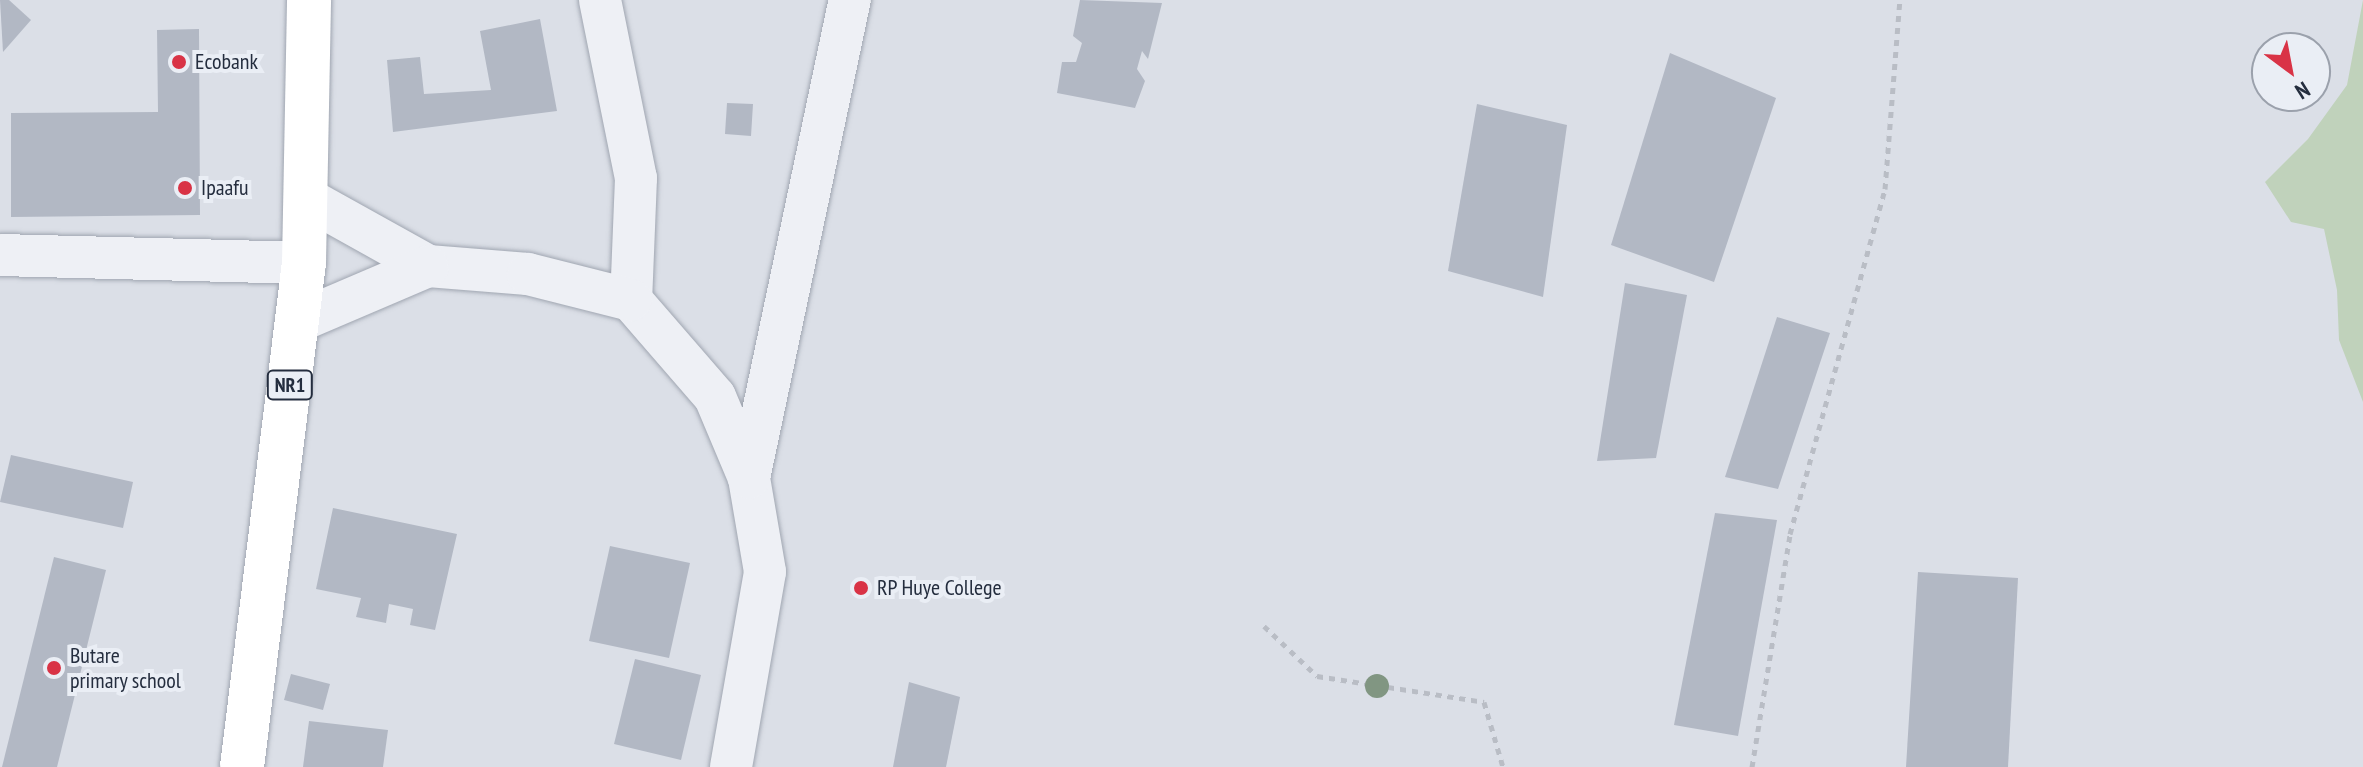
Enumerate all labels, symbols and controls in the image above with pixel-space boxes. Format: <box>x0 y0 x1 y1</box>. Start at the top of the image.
north arrow <box>2251 32 2331 112</box>
place label: Ecobank <box>195 49 258 75</box>
marker: Ecobank <box>170 53 188 71</box>
text: N <box>2290 76 2315 106</box>
place label: Ipaafu <box>201 175 248 201</box>
marker: Ipaafu <box>176 179 194 197</box>
road number: NR1 <box>266 369 314 401</box>
place label: RP Huye College <box>877 575 1002 601</box>
marker: RP Huye College <box>852 579 870 597</box>
place label: Butare primary school <box>70 642 182 694</box>
marker: Butare primary school <box>45 659 63 677</box>

